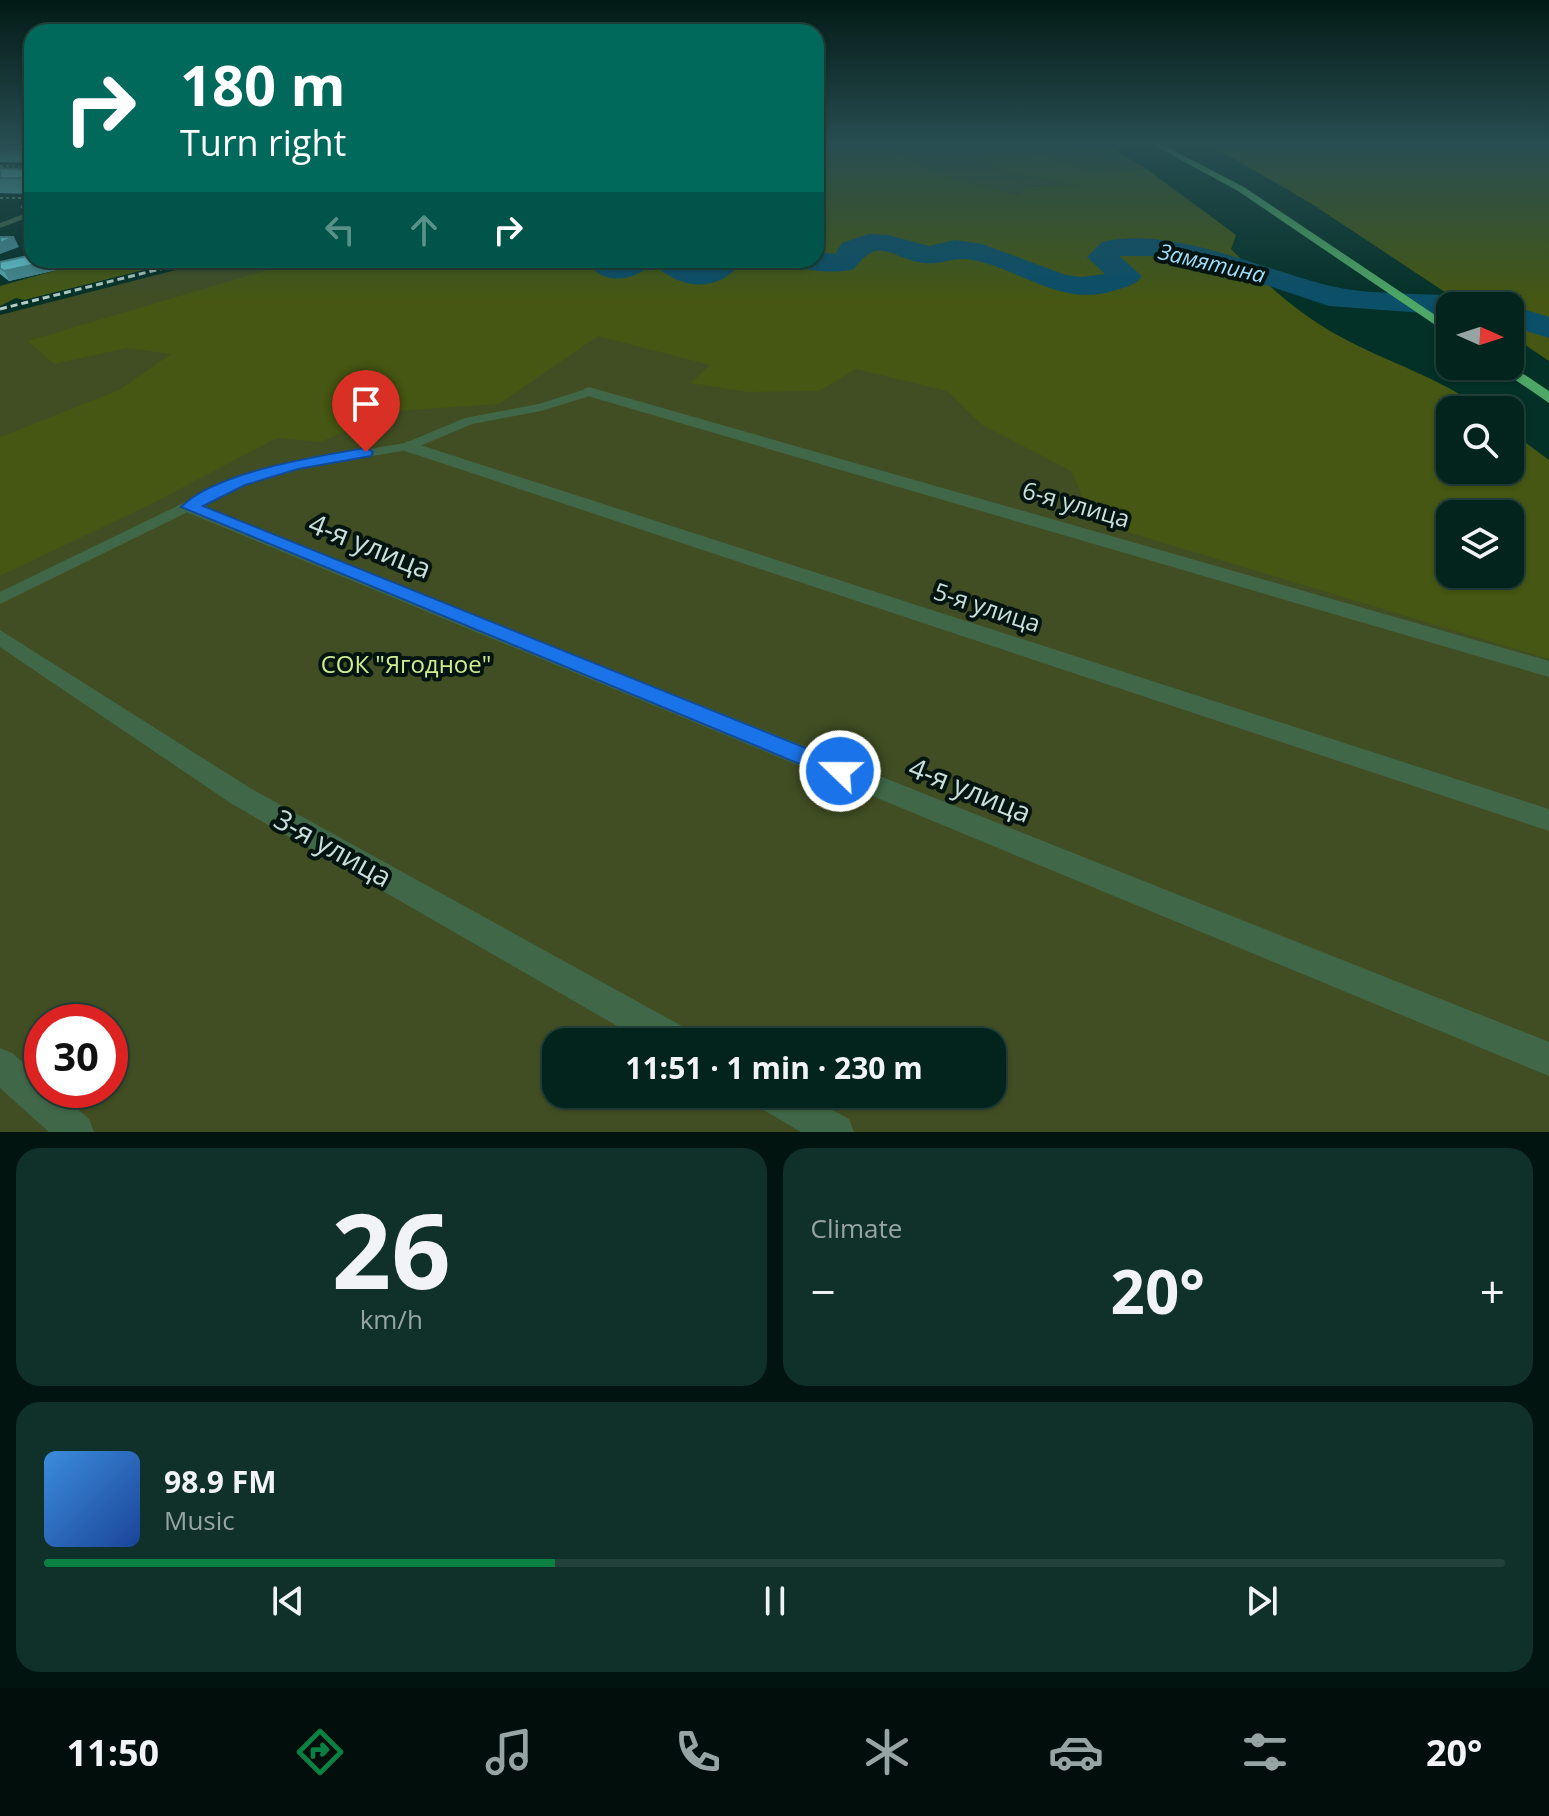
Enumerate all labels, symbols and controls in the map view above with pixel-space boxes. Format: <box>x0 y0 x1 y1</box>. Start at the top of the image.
text: 180 m <box>180 46 346 122</box>
icon: right <box>48 56 152 160</box>
text: Turn right <box>180 118 346 167</box>
icon: left <box>318 208 362 252</box>
icon: ahead <box>402 208 446 252</box>
icon: right <box>486 208 530 252</box>
water label: Замятина <box>1155 235 1268 289</box>
north arrow <box>1436 292 1524 380</box>
map controls <box>1436 292 1524 588</box>
pin <box>332 370 400 452</box>
icon: arrive <box>344 382 388 426</box>
button: search <box>1436 396 1524 484</box>
street label: 6-я улица <box>1019 472 1134 535</box>
button: layers <box>1436 500 1524 588</box>
street label: 4-я улица <box>304 503 437 587</box>
street label: 5-я улица <box>930 574 1045 639</box>
park label: СОК "Ягодное" <box>321 647 491 680</box>
position arrow <box>798 729 882 813</box>
street label: 4-я улица <box>904 747 1037 831</box>
street label: 3-я улица <box>268 799 399 895</box>
speed limit sign: 30 <box>24 1004 128 1108</box>
text: 11:51 · 1 min · 230 m <box>625 1047 923 1088</box>
text: 26 <box>332 1178 451 1319</box>
text: Climate <box>811 1210 902 1246</box>
text: 20° <box>1111 1250 1205 1332</box>
text: − <box>811 1261 836 1321</box>
text: + <box>1480 1261 1505 1321</box>
text: km/h <box>360 1301 423 1337</box>
text: 98.9 FM <box>164 1461 277 1502</box>
text: Music <box>164 1502 235 1538</box>
icon: previous <box>266 1579 310 1623</box>
icon: pause <box>753 1579 797 1623</box>
icon: next <box>1240 1579 1284 1623</box>
icon: directions <box>292 1724 348 1780</box>
icon: music <box>481 1724 537 1780</box>
icon: phone <box>670 1724 726 1780</box>
icon: climate <box>859 1724 915 1780</box>
icon: car <box>1048 1724 1104 1780</box>
icon: filters <box>1237 1724 1293 1780</box>
text: 11:50 <box>66 1728 159 1777</box>
text: 20° <box>1426 1728 1482 1777</box>

